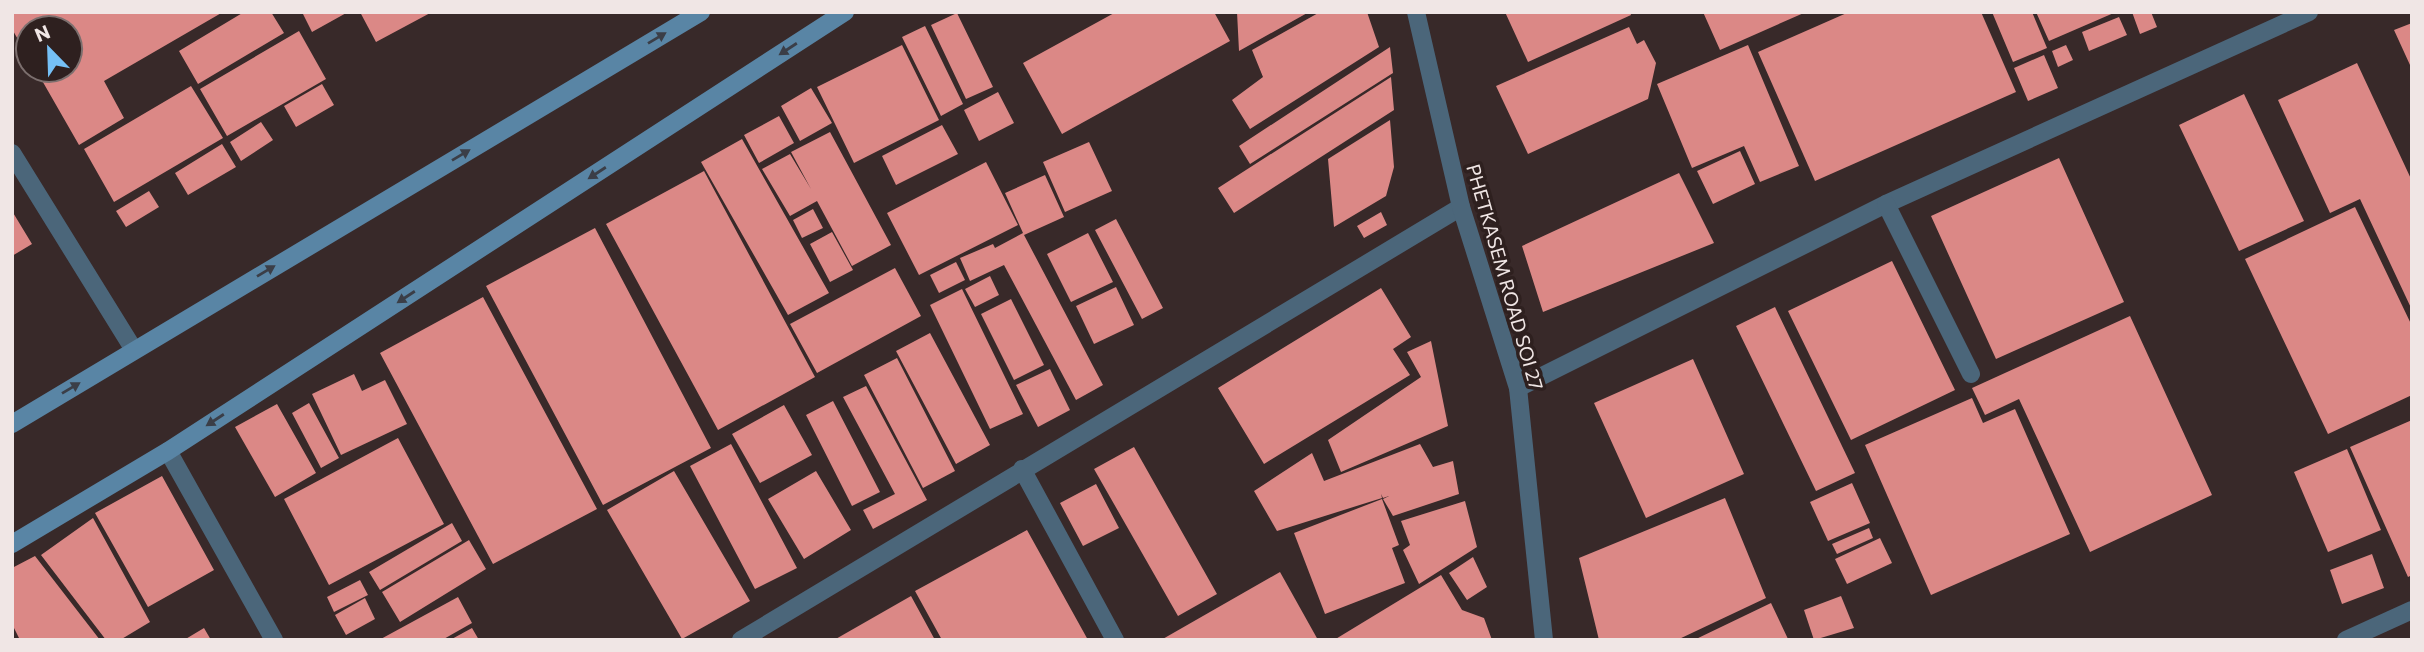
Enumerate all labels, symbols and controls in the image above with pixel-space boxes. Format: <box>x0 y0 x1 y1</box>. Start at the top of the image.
north arrow <box>14 14 84 84</box>
text: N <box>31 20 53 46</box>
one-way arrow <box>647 32 666 45</box>
one-way arrow <box>778 43 798 56</box>
one-way arrow <box>452 149 471 161</box>
street label: PHETKASEM ROAD SOI 27 <box>1462 161 1549 392</box>
one-way arrow <box>588 166 607 179</box>
one-way arrow <box>256 265 275 278</box>
one-way arrow <box>397 290 416 303</box>
one-way arrow <box>61 382 80 395</box>
one-way arrow <box>206 414 225 427</box>

